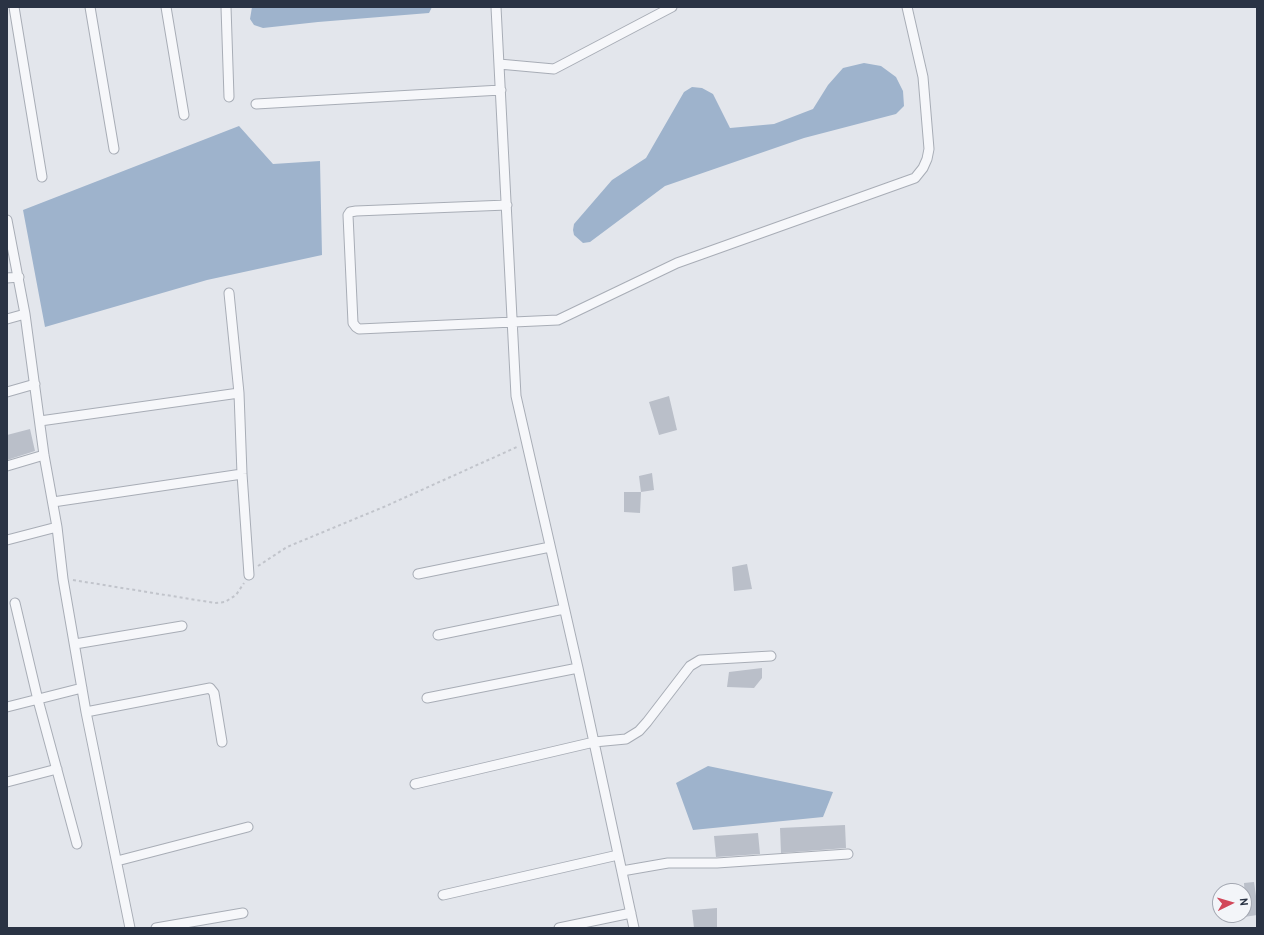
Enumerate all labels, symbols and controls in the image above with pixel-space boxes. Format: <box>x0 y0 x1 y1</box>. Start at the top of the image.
north arrow <box>1212 883 1252 923</box>
text: N <box>1236 897 1250 907</box>

